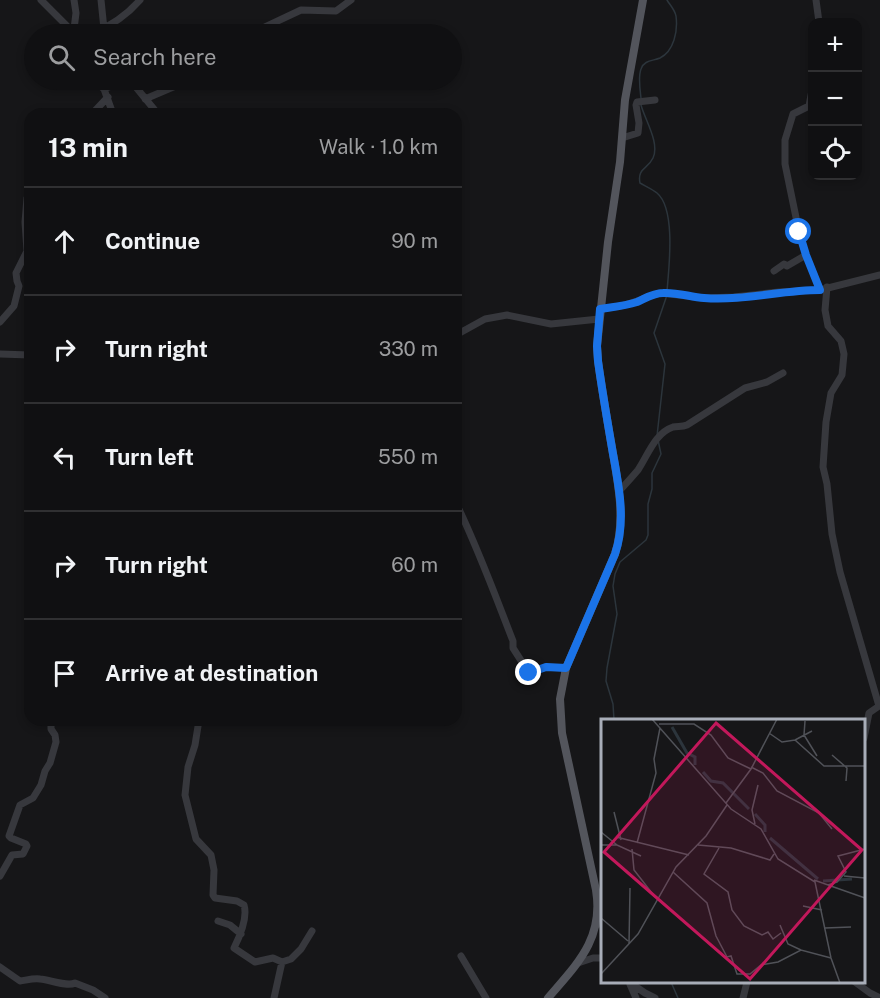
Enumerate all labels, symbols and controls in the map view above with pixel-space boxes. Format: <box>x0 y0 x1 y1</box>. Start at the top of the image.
map controls <box>808 18 862 180</box>
button: + <box>808 18 862 72</box>
search box <box>24 24 462 90</box>
icon: search <box>45 41 78 74</box>
text: Search here <box>93 44 217 70</box>
button: − <box>808 72 862 126</box>
button: locate <box>808 126 862 180</box>
text: 13 min <box>48 132 128 163</box>
text: Walk · 1.0 km <box>319 135 438 159</box>
route start <box>785 218 811 244</box>
icon: ahead <box>48 225 81 258</box>
text: Continue <box>105 228 200 254</box>
text: 90 m <box>391 229 438 253</box>
icon: right <box>48 333 81 366</box>
text: Turn right <box>105 336 208 362</box>
text: 330 m <box>379 337 438 361</box>
icon: left <box>48 441 81 474</box>
text: Turn left <box>105 444 194 470</box>
text: 550 m <box>378 445 438 469</box>
icon: right <box>48 549 81 582</box>
text: Turn right <box>105 552 208 578</box>
text: 60 m <box>391 553 438 577</box>
icon: arrive <box>48 657 81 690</box>
route end <box>515 659 541 685</box>
text: Arrive at destination <box>105 660 318 686</box>
inset map <box>601 719 865 983</box>

